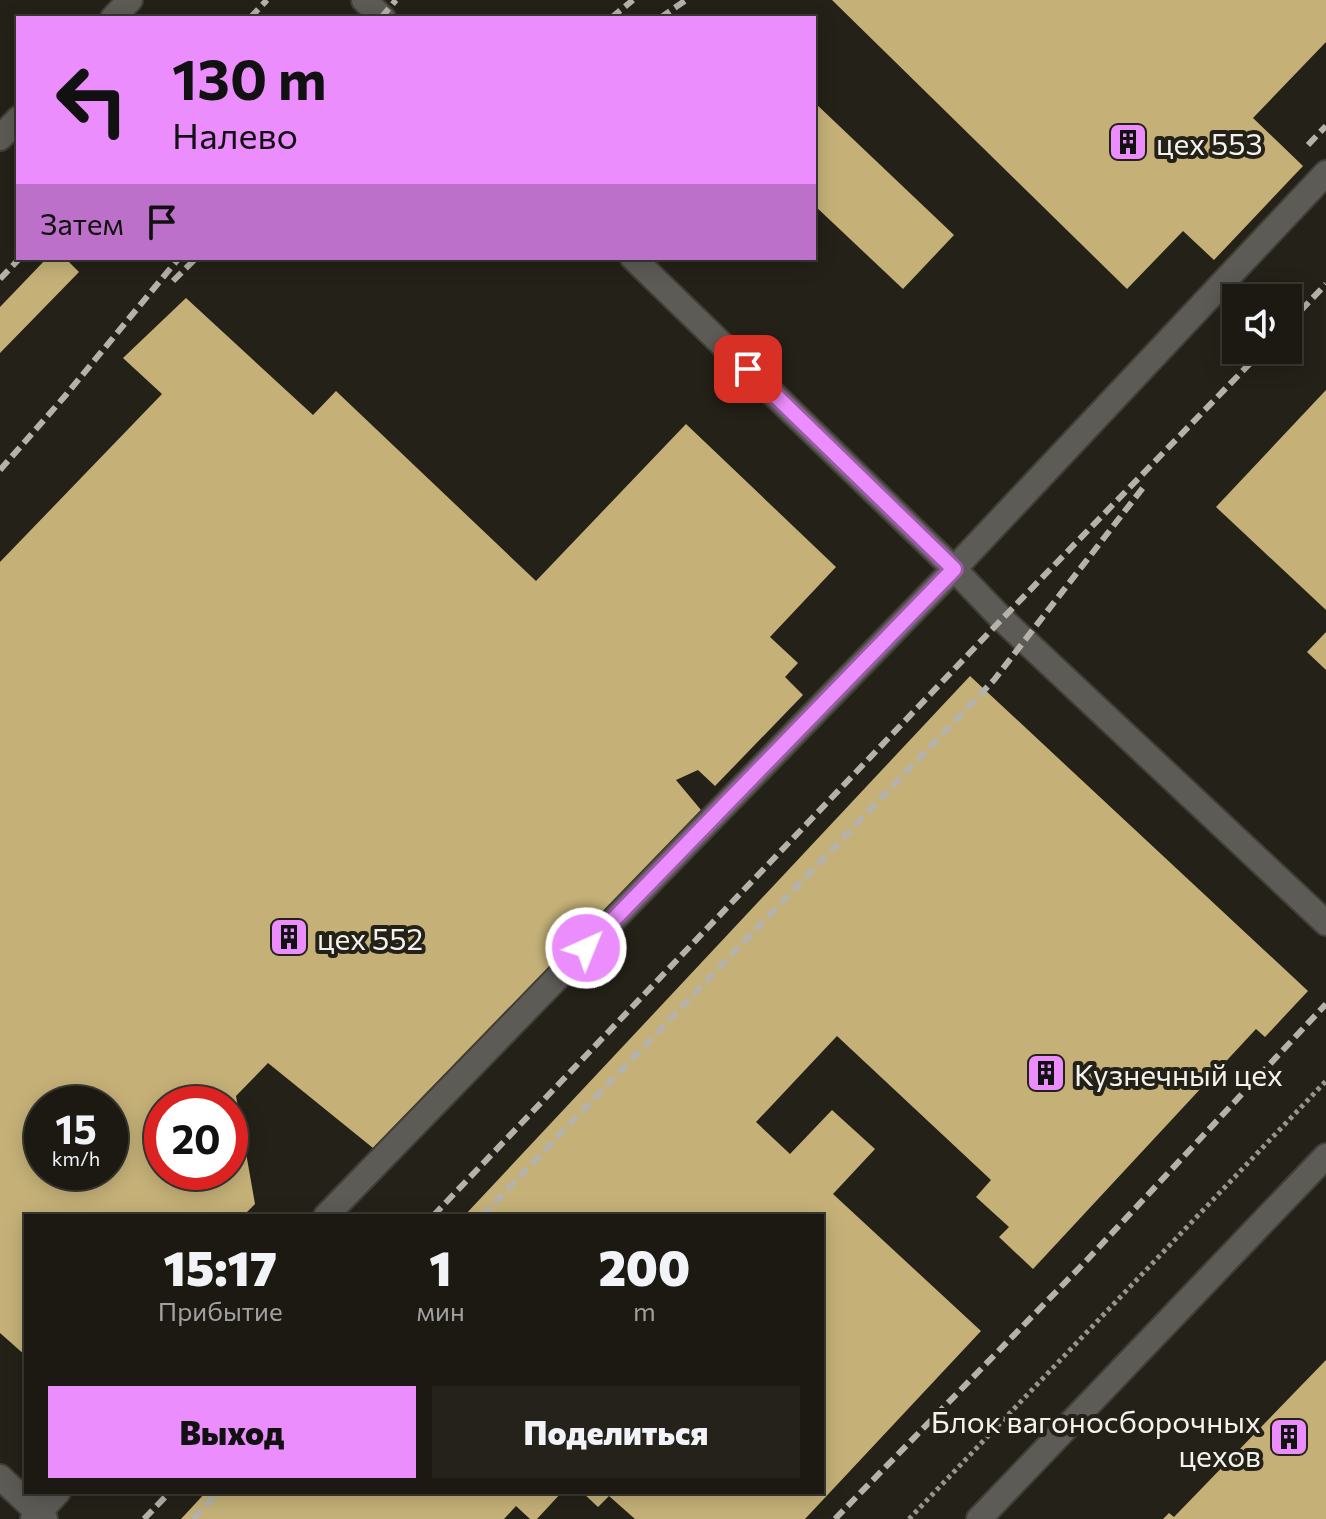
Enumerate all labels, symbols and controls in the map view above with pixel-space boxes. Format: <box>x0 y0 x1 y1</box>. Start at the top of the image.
text: 130 m <box>172 43 327 112</box>
icon: left <box>40 48 144 152</box>
text: Налево <box>172 112 298 156</box>
building icon: цех 553 <box>1107 121 1149 163</box>
place label: цех 553 <box>1156 124 1263 161</box>
icon: arrive <box>140 200 184 244</box>
text: Затем <box>40 204 124 241</box>
map controls <box>1222 284 1302 364</box>
button: sound <box>1222 284 1302 364</box>
pin <box>714 335 782 403</box>
icon: arrive <box>726 347 770 391</box>
position arrow <box>544 906 628 990</box>
building icon: цех 552 <box>268 916 310 958</box>
place label: цех 552 <box>317 919 423 956</box>
building icon: Кузнечный цех <box>1025 1052 1067 1094</box>
place label: Кузнечный цех <box>1074 1055 1283 1092</box>
speed limit sign: 20 <box>144 1086 248 1190</box>
text: 15 <box>55 1103 97 1152</box>
text: km/h <box>52 1146 100 1170</box>
text: 15:17 <box>164 1237 277 1296</box>
text: 1 <box>429 1237 452 1296</box>
text: 200 <box>598 1237 690 1296</box>
text: Прибытие <box>158 1295 283 1326</box>
text: мин <box>416 1295 465 1326</box>
text: m <box>633 1295 656 1326</box>
button: Выход <box>48 1386 416 1478</box>
button: Поделиться <box>432 1386 800 1478</box>
place label: Блок вагоносборочных цехов <box>931 1402 1261 1473</box>
building icon: Блок вагоносборочных цехов <box>1268 1416 1310 1458</box>

